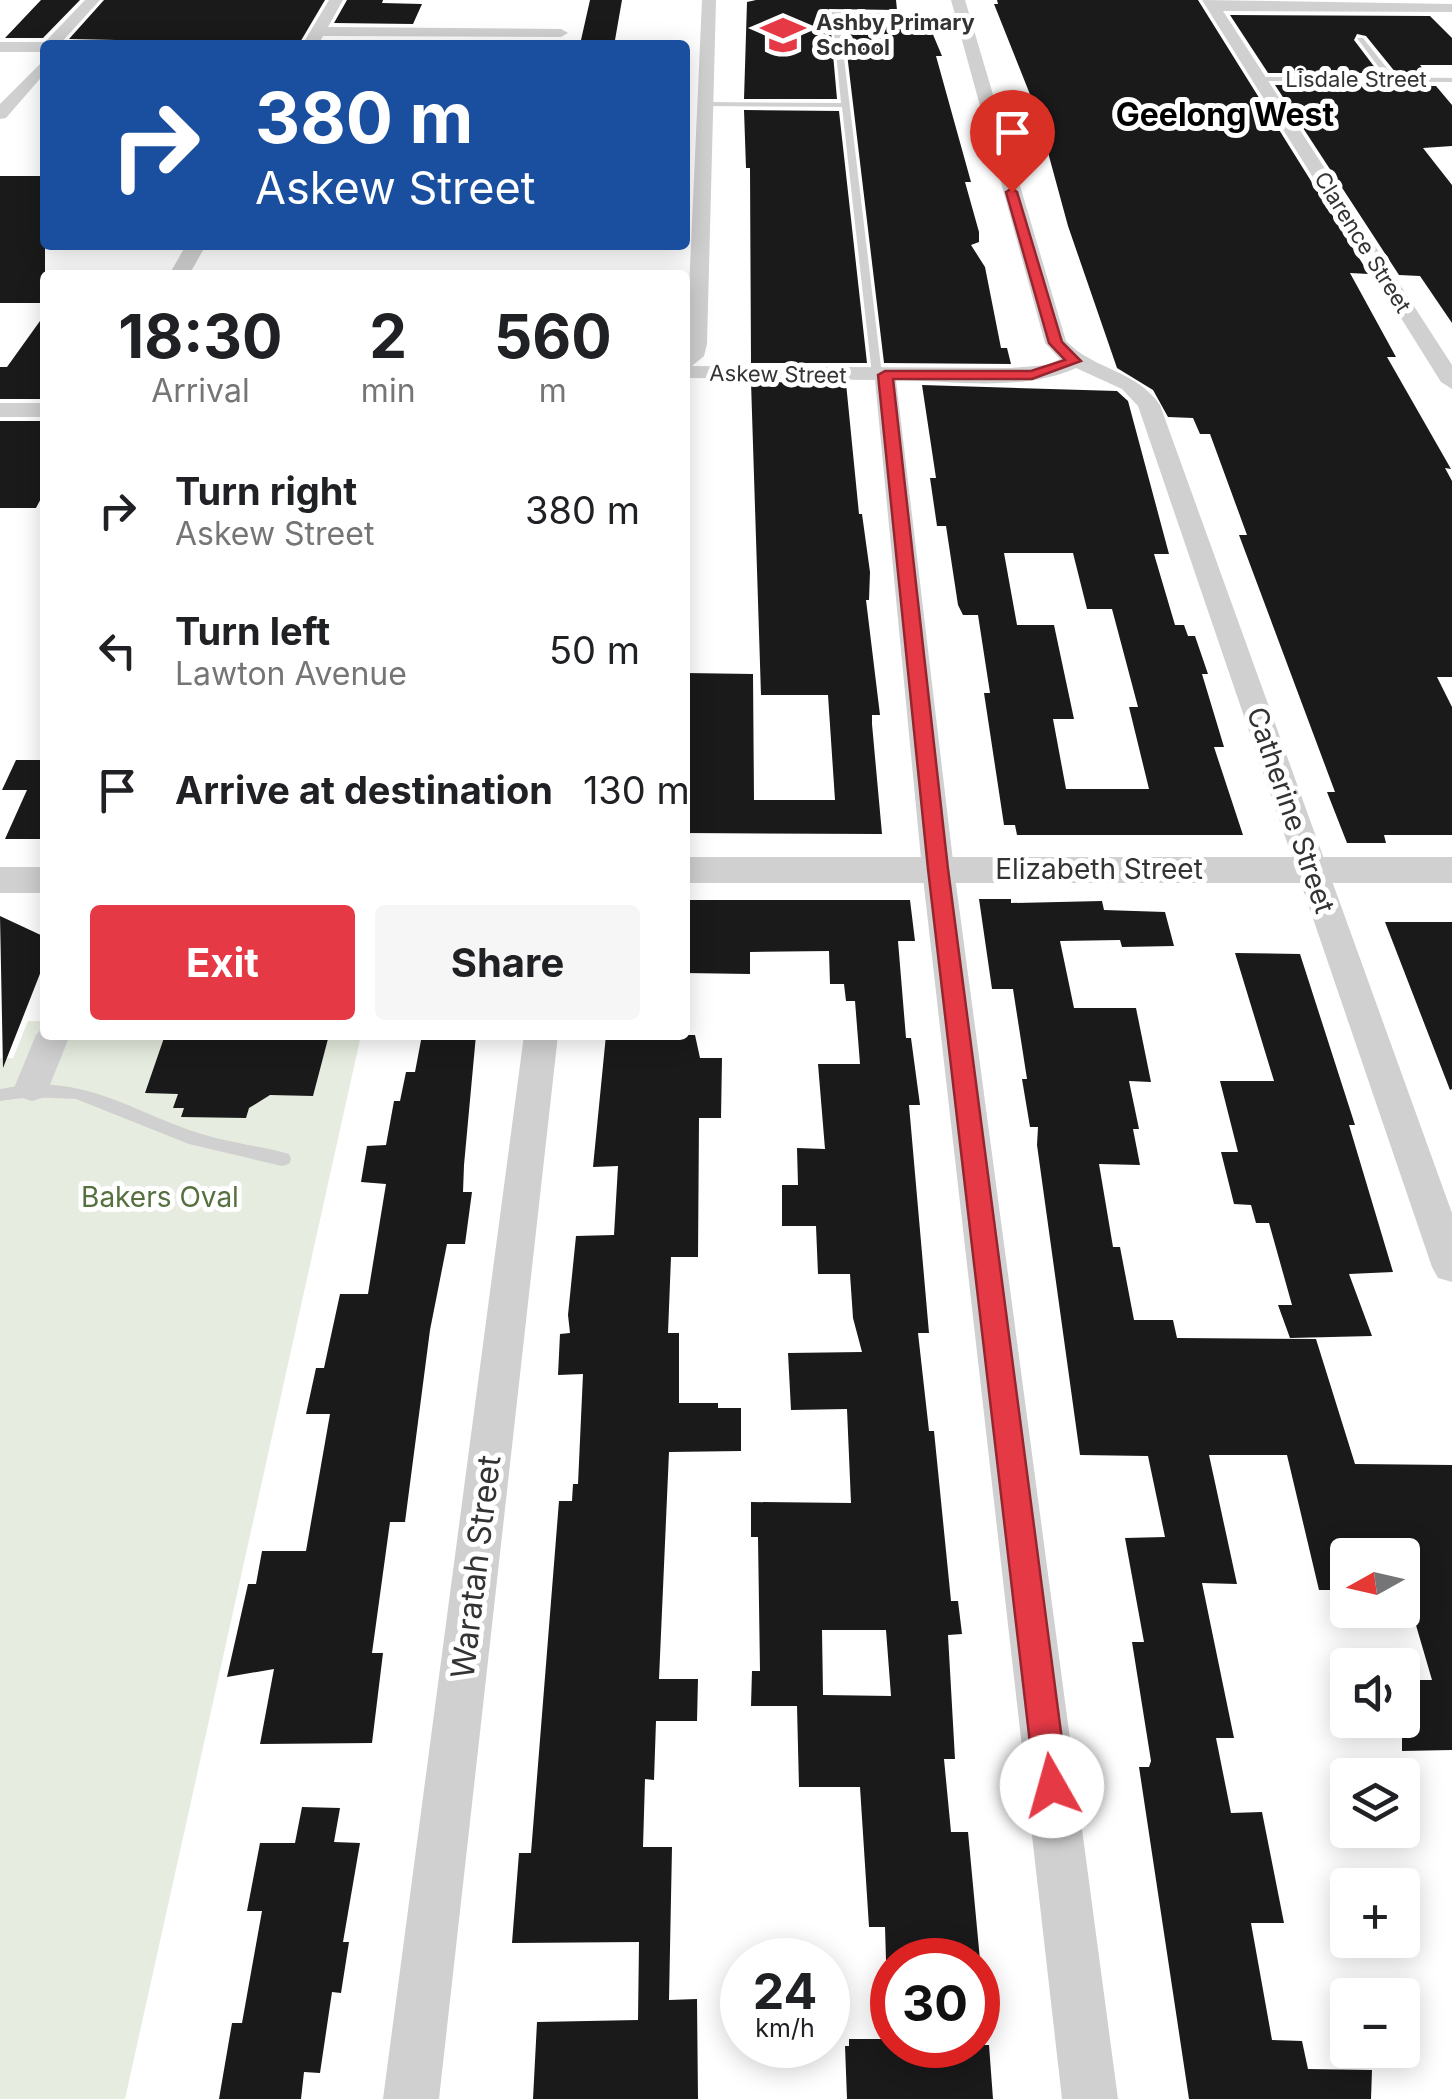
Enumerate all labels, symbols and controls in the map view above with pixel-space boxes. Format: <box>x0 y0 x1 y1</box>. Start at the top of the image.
place label: Ashby Primary School <box>816 9 975 60</box>
school or university icon: Ashby Primary School <box>759 11 807 59</box>
street label: Lisdale Street <box>1285 66 1427 92</box>
text: 380 m <box>255 75 473 160</box>
icon: right <box>90 80 220 210</box>
pin <box>970 90 1055 193</box>
district label: Geelong West <box>1116 95 1335 134</box>
icon: arrive <box>985 105 1040 160</box>
text: Askew Street <box>255 160 535 215</box>
street label: Clarence Street <box>1309 167 1417 317</box>
text: 18:30 <box>118 300 283 372</box>
text: 2 <box>369 300 407 372</box>
text: 560 <box>494 300 612 372</box>
street label: Askew Street <box>709 360 847 388</box>
text: Arrival <box>151 371 250 410</box>
text: min <box>361 371 416 410</box>
text: m <box>539 371 567 410</box>
text: Turn right <box>175 468 357 514</box>
icon: right <box>90 483 145 538</box>
text: 380 m <box>525 487 640 533</box>
text: Askew Street <box>175 514 374 553</box>
text: Turn left <box>175 608 330 654</box>
icon: left <box>90 623 145 678</box>
text: 50 m <box>549 627 640 673</box>
text: Lawton Avenue <box>175 654 407 693</box>
street label: Catherine Street <box>1240 702 1342 918</box>
icon: arrive <box>90 763 145 818</box>
text: Arrive at destination <box>175 767 553 813</box>
text: 130 m <box>583 767 690 813</box>
street label: Elizabeth Street <box>995 852 1203 886</box>
button: Exit <box>90 905 355 1020</box>
button: Share <box>375 905 640 1020</box>
park label: Bakers Oval <box>81 1180 239 1214</box>
street label: Waratah Street <box>442 1453 509 1681</box>
north arrow <box>1330 1538 1420 1628</box>
map controls <box>1330 1538 1420 2068</box>
button: sound <box>1330 1648 1420 1738</box>
position arrow <box>1000 1734 1104 1838</box>
button: layers <box>1330 1758 1420 1848</box>
button: + <box>1330 1868 1420 1958</box>
speed limit sign: 30 <box>870 1938 1000 2068</box>
text: 24 <box>753 1961 817 2021</box>
button: − <box>1330 1978 1420 2068</box>
text: km/h <box>755 2013 815 2043</box>

